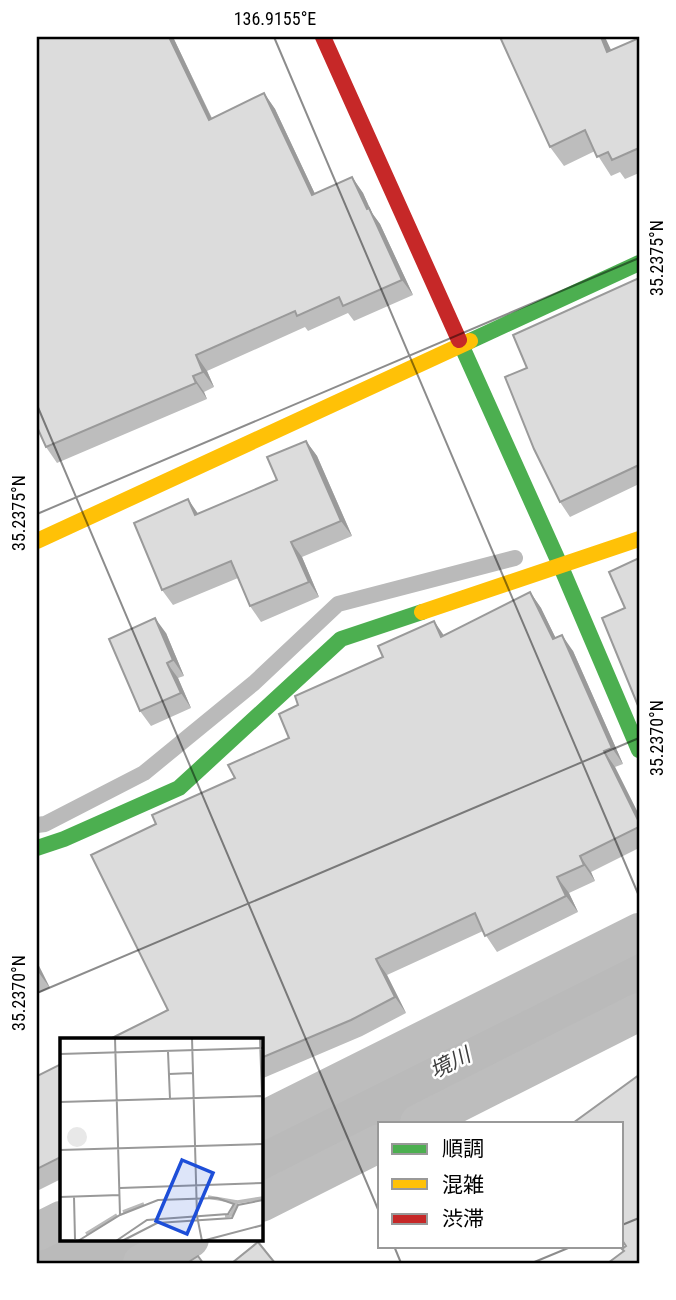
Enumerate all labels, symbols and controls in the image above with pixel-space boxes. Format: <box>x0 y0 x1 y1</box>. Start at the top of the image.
text: 136.9155°E <box>234 8 316 29</box>
text: 35.2375°N <box>646 220 667 296</box>
text: 35.2375°N <box>8 475 29 551</box>
text: 35.2370°N <box>646 700 667 776</box>
text: 35.2370°N <box>8 955 29 1031</box>
inset map <box>60 1038 262 1240</box>
water label: 境川 <box>426 1042 476 1083</box>
legend <box>378 1122 624 1248</box>
text: 順調 <box>442 1137 484 1161</box>
text: 混雑 <box>442 1173 484 1197</box>
text: 渋滞 <box>442 1207 484 1231</box>

